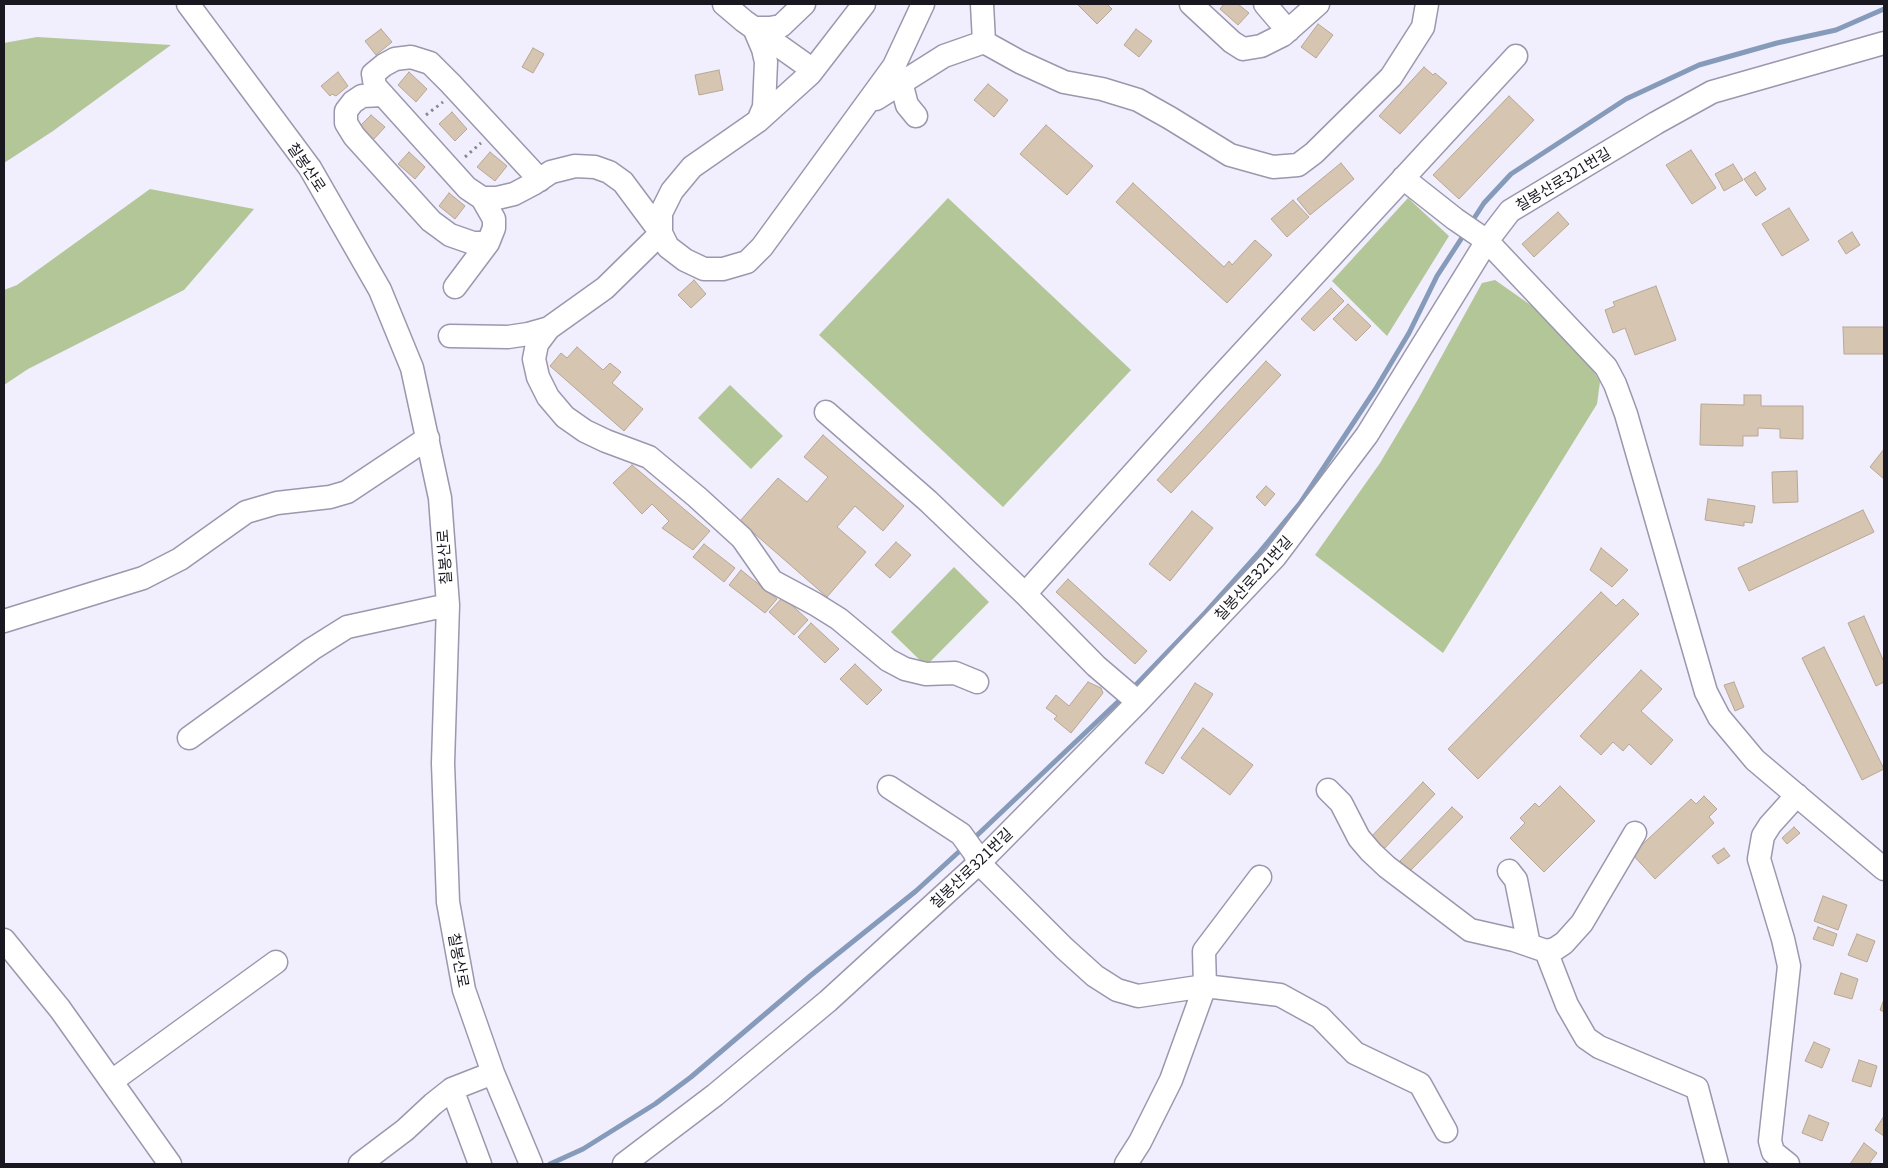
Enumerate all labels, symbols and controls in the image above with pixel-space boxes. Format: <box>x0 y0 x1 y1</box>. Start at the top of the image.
street label: 칠봉산로 <box>284 139 330 195</box>
street label: 칠봉산로321번길 <box>1512 144 1614 214</box>
street label: 칠봉산로 <box>433 529 455 585</box>
street label: 칠봉산로321번길 <box>1210 532 1296 624</box>
street label: 칠봉산로321번길 <box>926 824 1016 912</box>
street label: 칠봉산로 <box>445 931 473 989</box>

